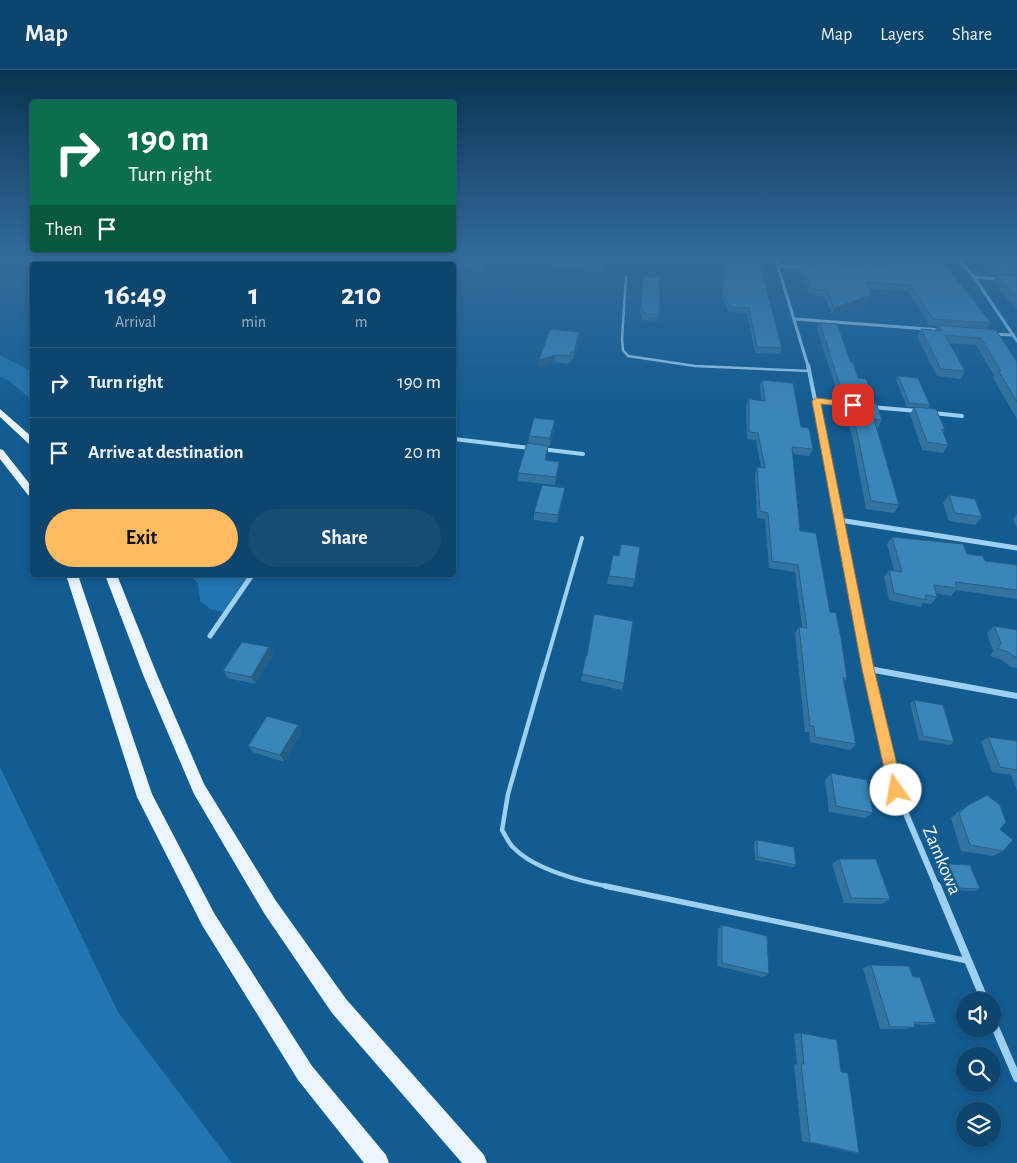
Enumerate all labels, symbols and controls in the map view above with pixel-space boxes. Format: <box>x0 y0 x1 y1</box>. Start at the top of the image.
text: Map <box>25 22 68 46</box>
text: Map <box>821 26 852 44</box>
text: Layers <box>880 26 924 44</box>
text: Share <box>952 26 992 44</box>
icon: right <box>45 120 110 185</box>
text: 190 m <box>128 122 209 157</box>
text: Turn right <box>128 163 212 185</box>
icon: arrive <box>93 215 121 243</box>
text: Then <box>45 220 83 239</box>
text: 16:49 <box>105 280 166 310</box>
text: 1 <box>248 280 259 310</box>
text: 210 <box>341 280 381 310</box>
text: Arrival <box>115 314 156 330</box>
text: min <box>241 314 266 330</box>
text: m <box>355 314 367 330</box>
icon: right <box>45 369 73 397</box>
text: Turn right <box>88 373 163 392</box>
text: 190 m <box>397 373 441 392</box>
pin <box>832 384 874 426</box>
icon: arrive <box>839 391 867 419</box>
icon: arrive <box>45 439 73 467</box>
text: Arrive at destination <box>88 443 244 462</box>
text: 20 m <box>404 443 441 462</box>
button: Exit <box>45 509 238 567</box>
button: Share <box>248 509 441 567</box>
position arrow <box>869 763 921 815</box>
street label: Zamkowa <box>919 823 965 898</box>
map controls <box>956 992 1001 1147</box>
button: sound <box>956 992 1001 1037</box>
button: search <box>956 1047 1001 1092</box>
button: layers <box>956 1102 1001 1147</box>

